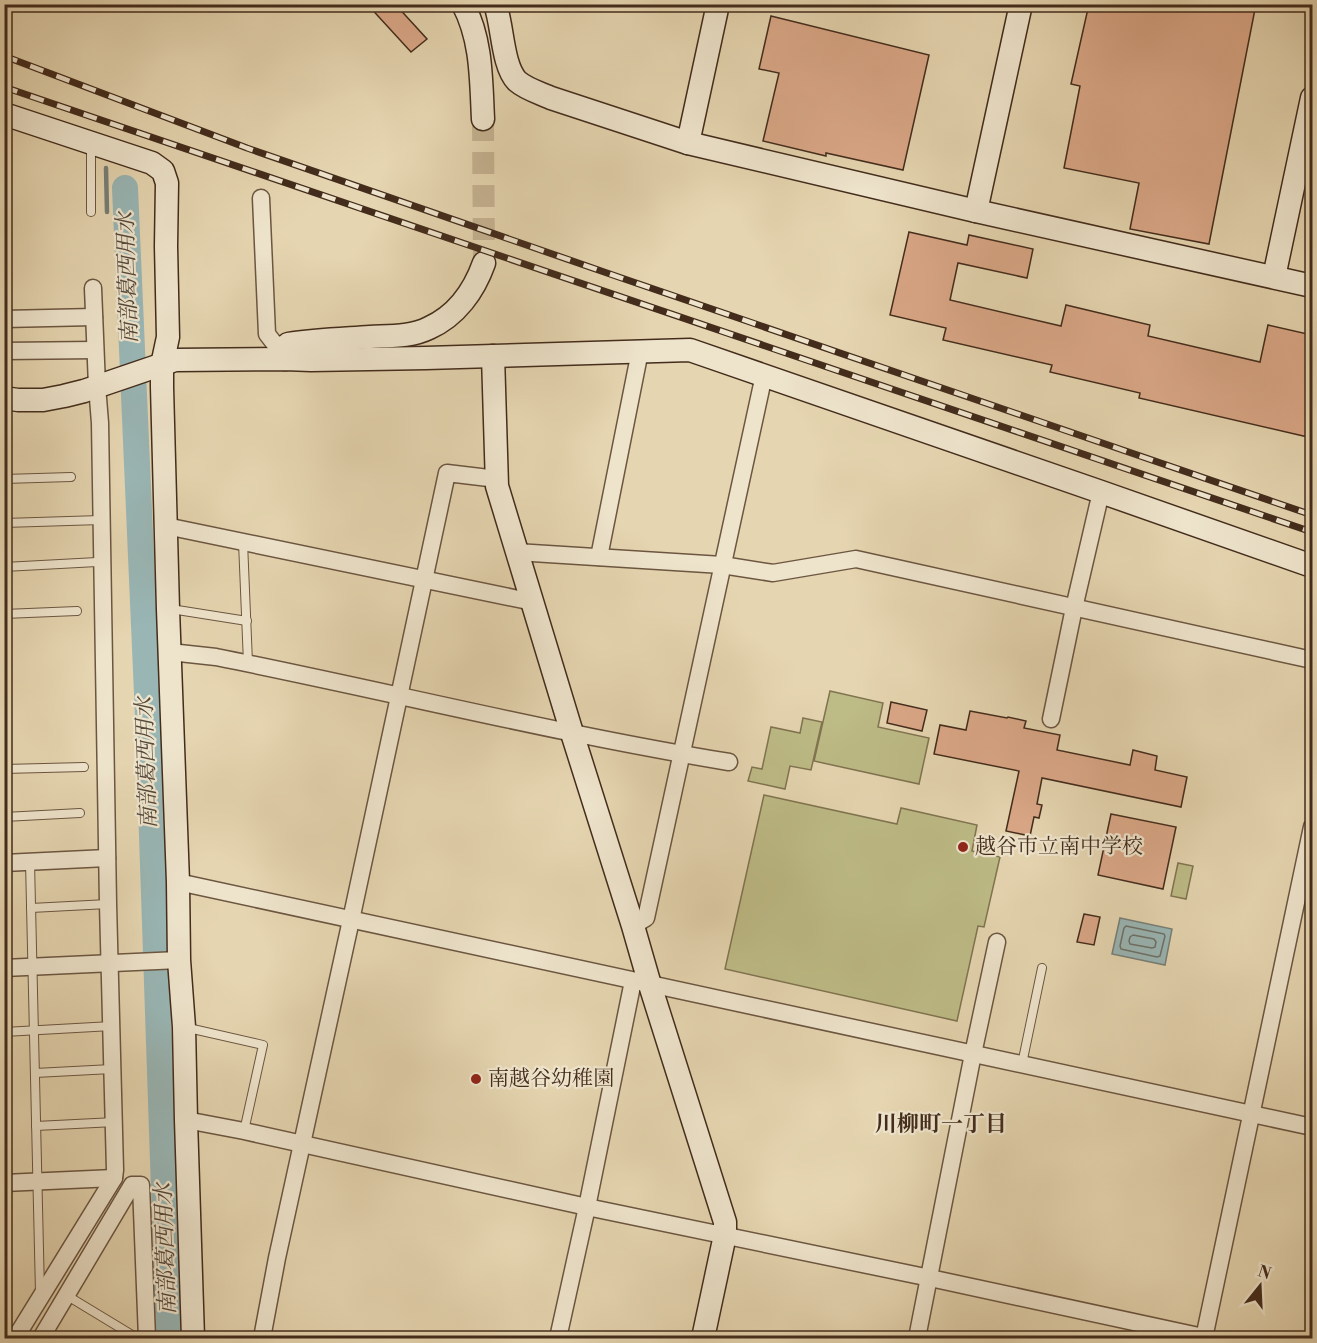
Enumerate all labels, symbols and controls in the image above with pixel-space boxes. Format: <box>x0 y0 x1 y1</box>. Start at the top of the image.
water label: 南部葛西用水 <box>112 210 144 344</box>
water label: 南部葛西用水 <box>131 695 163 829</box>
place label: 越谷市立南中学校 <box>975 834 1143 860</box>
marker: 越谷市立南中学校 <box>956 840 970 854</box>
place label: 南越谷幼稚園 <box>488 1066 614 1092</box>
marker: 南越谷幼稚園 <box>469 1072 483 1086</box>
district label: 川柳町一丁目 <box>875 1111 1007 1138</box>
water label: 南部葛西用水 <box>150 1181 182 1315</box>
north arrow <box>1230 1256 1290 1316</box>
text: N <box>1255 1261 1274 1284</box>

